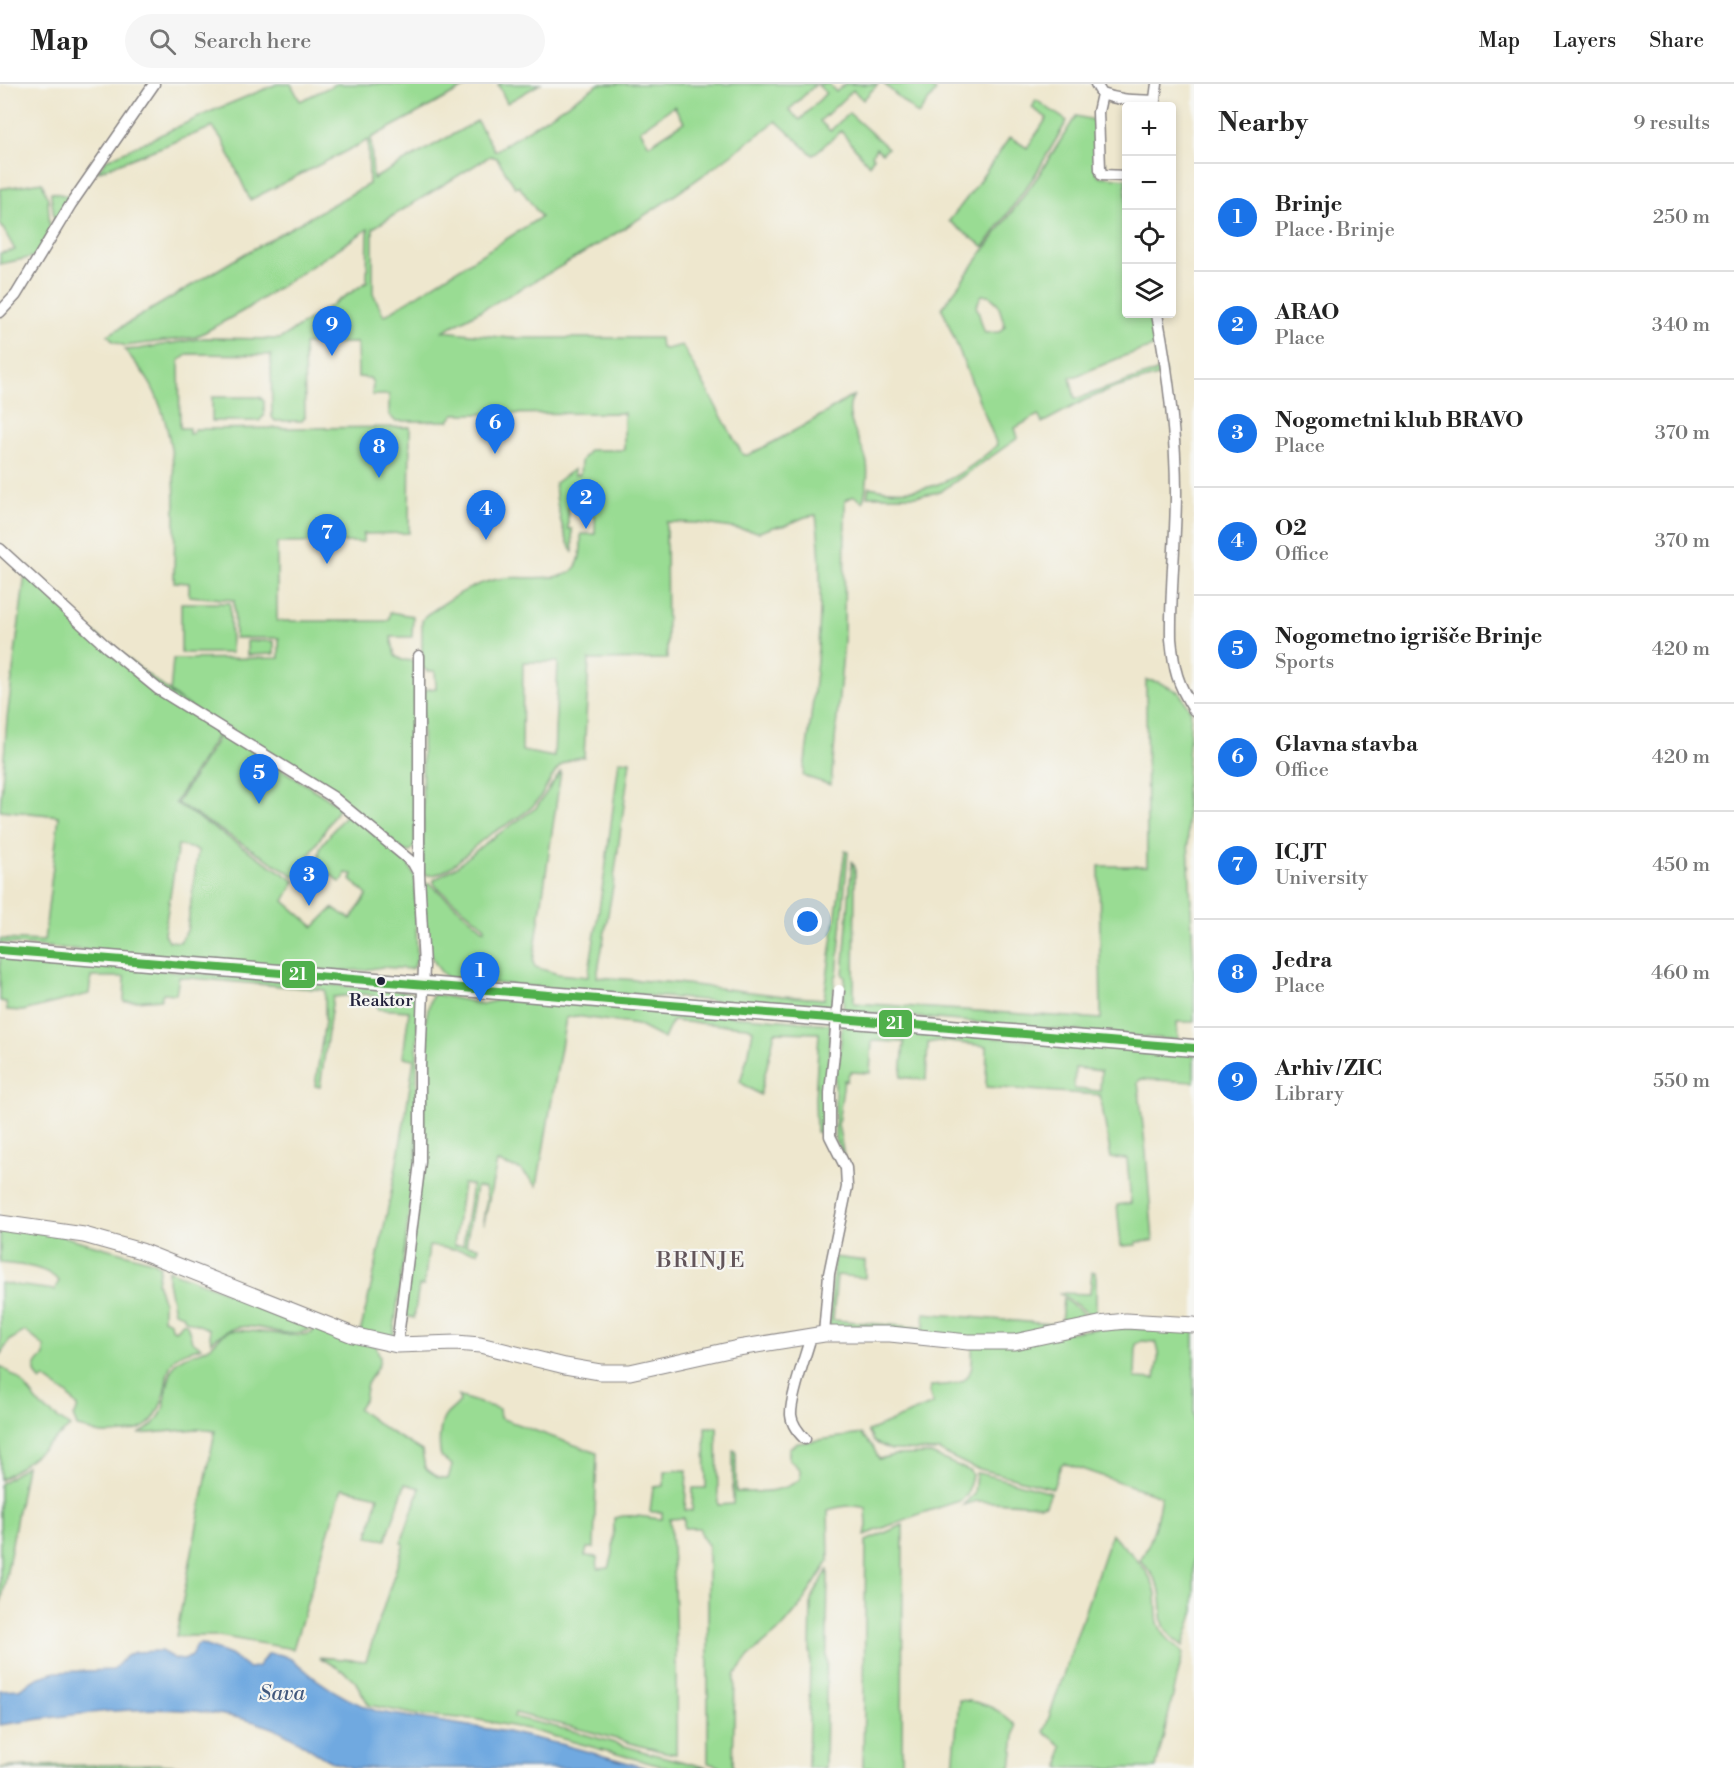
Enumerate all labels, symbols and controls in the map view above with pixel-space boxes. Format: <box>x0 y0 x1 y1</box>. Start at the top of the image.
search box <box>125 14 545 68</box>
text: Map <box>30 24 89 59</box>
icon: search <box>146 25 179 58</box>
text: Search here <box>194 28 311 55</box>
text: Map <box>1479 28 1520 54</box>
text: Layers <box>1553 28 1616 54</box>
text: Share <box>1649 28 1704 54</box>
map controls <box>1122 102 1176 318</box>
button: + <box>1122 102 1176 156</box>
text: Nearby <box>1218 107 1308 139</box>
text: 9 results <box>1633 111 1710 136</box>
button: − <box>1122 156 1176 210</box>
text: Brinje <box>1275 191 1342 218</box>
text: 1 <box>1233 205 1242 230</box>
text: 250 m <box>1653 205 1710 230</box>
button: locate <box>1122 210 1176 264</box>
text: Place · Brinje <box>1275 218 1395 243</box>
button: layers <box>1122 264 1176 318</box>
text: ARAO <box>1275 299 1339 326</box>
pin: 9 <box>312 306 352 356</box>
text: 2 <box>1231 313 1244 338</box>
text: 340 m <box>1652 313 1710 338</box>
text: Place <box>1275 326 1325 351</box>
pin: 6 <box>476 404 514 454</box>
text: Nogometni klub BRAVO <box>1275 407 1523 434</box>
text: 3 <box>1231 421 1244 446</box>
text: 370 m <box>1655 421 1710 446</box>
pin: 8 <box>360 428 398 478</box>
text: Place <box>1275 434 1325 459</box>
pin: 2 <box>566 480 606 529</box>
pin: 4 <box>466 490 506 540</box>
pin: 7 <box>308 514 346 564</box>
text: O2 <box>1275 515 1307 542</box>
text: 4 <box>1231 529 1244 554</box>
text: 370 m <box>1655 529 1710 554</box>
text: Office <box>1275 542 1329 567</box>
text: Nogometno igrišče Brinje <box>1275 623 1542 650</box>
text: 5 <box>1231 637 1244 662</box>
text: 420 m <box>1652 637 1710 662</box>
text: Sports <box>1275 650 1334 675</box>
text: Glavna stavba <box>1275 731 1418 758</box>
text: 6 <box>1231 745 1244 770</box>
text: 420 m <box>1652 745 1710 770</box>
pin: 5 <box>240 754 278 804</box>
text: Office <box>1275 758 1329 783</box>
text: ICJT <box>1275 839 1327 866</box>
text: 7 <box>1232 853 1243 878</box>
text: 450 m <box>1652 853 1710 878</box>
pin: 3 <box>290 856 328 906</box>
text: University <box>1275 866 1368 891</box>
your location <box>793 907 822 936</box>
text: Jedra <box>1275 947 1332 974</box>
pin: 1 <box>460 952 500 1002</box>
line badge: 21 <box>281 960 316 989</box>
text: 8 <box>1231 961 1244 986</box>
text: 460 m <box>1651 961 1710 986</box>
text: 21 <box>289 965 307 985</box>
text: Place <box>1275 974 1325 999</box>
marker: Reaktor <box>375 975 387 987</box>
place label: Reaktor <box>349 989 413 1012</box>
line badge: 21 <box>878 1009 913 1038</box>
text: 21 <box>886 1014 904 1034</box>
text: Arhiv / ZIC <box>1275 1055 1382 1082</box>
text: 9 <box>1231 1069 1244 1094</box>
text: 550 m <box>1653 1069 1710 1094</box>
text: Library <box>1275 1082 1344 1107</box>
district label: BRINJE <box>655 1247 746 1274</box>
water label: Sava <box>259 1681 305 1707</box>

